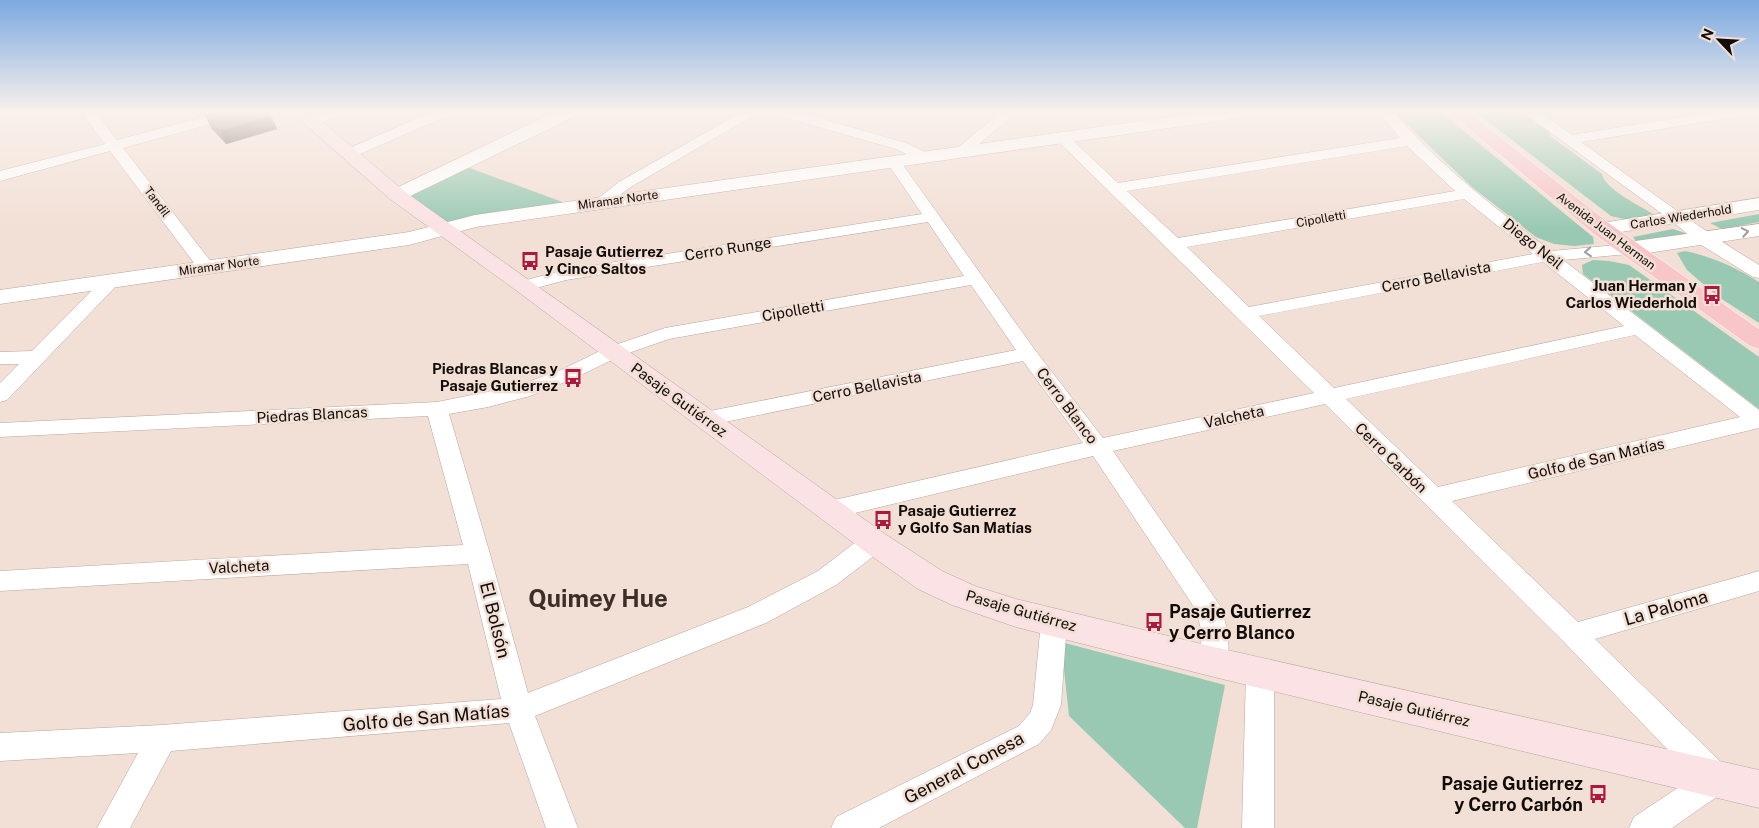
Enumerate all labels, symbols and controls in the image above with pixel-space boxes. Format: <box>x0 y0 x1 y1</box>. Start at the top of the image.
north arrow <box>1694 15 1744 65</box>
text: N <box>1698 26 1717 43</box>
street label: Tandil <box>141 184 173 220</box>
street label: Miramar Norte <box>577 187 659 213</box>
street label: Avenida Juan Herman <box>1554 189 1658 273</box>
street label: Carlos Wiederhold <box>1629 202 1733 232</box>
street label: Cipolletti <box>1295 208 1347 230</box>
street label: Diego Neil <box>1500 215 1567 272</box>
one-way arrow <box>1741 228 1750 238</box>
street label: Cerro Runge <box>683 233 772 264</box>
place label: Pasaje Gutierrez y Cinco Saltos <box>545 243 663 277</box>
one-way arrow <box>1584 246 1592 257</box>
bus stop icon: Pasaje Gutierrez y Cinco Saltos <box>519 250 541 272</box>
street label: Miramar Norte <box>178 253 260 279</box>
street label: Cerro Bellavista <box>1380 258 1492 295</box>
place label: Juan Herman y Carlos Wiederhold <box>1565 277 1698 311</box>
bus stop icon: Juan Herman y Carlos Wiederhold <box>1701 284 1723 306</box>
street label: Cipolletti <box>760 297 825 324</box>
street label: Pasaje Gutiérrez <box>628 359 731 440</box>
place label: Piedras Blancas y Pasaje Gutierrez <box>432 360 559 394</box>
street label: Cerro Blanco <box>1033 364 1101 447</box>
bus stop icon: Piedras Blancas y Pasaje Gutierrez <box>562 367 584 389</box>
street label: Cerro Bellavista <box>811 368 923 405</box>
street label: Valcheta <box>1202 402 1265 431</box>
street label: Piedras Blancas <box>256 403 368 426</box>
street label: Cerro Carbón <box>1352 419 1431 496</box>
street label: Golfo de San Matías <box>1526 435 1666 482</box>
place label: Pasaje Gutierrez y Golfo San Matías <box>898 502 1032 536</box>
bus stop icon: Pasaje Gutierrez y Golfo San Matías <box>872 509 894 531</box>
street label: Valcheta <box>208 556 270 577</box>
street label: El Bolsón <box>476 580 515 660</box>
district label: Quimey Hue <box>528 584 668 612</box>
street label: La Paloma <box>1621 586 1710 630</box>
street label: Pasaje Gutiérrez <box>964 587 1078 634</box>
place label: Pasaje Gutierrez y Cerro Blanco <box>1169 601 1311 643</box>
bus stop icon: Pasaje Gutierrez y Cerro Blanco <box>1143 611 1165 633</box>
street label: Pasaje Gutiérrez <box>1356 687 1472 730</box>
street label: Golfo de San Matías <box>342 700 510 735</box>
street label: General Conesa <box>900 727 1027 808</box>
place label: Pasaje Gutierrez y Cerro Carbón <box>1441 773 1583 815</box>
bus stop icon: Pasaje Gutierrez y Cerro Carbón <box>1587 783 1609 805</box>

